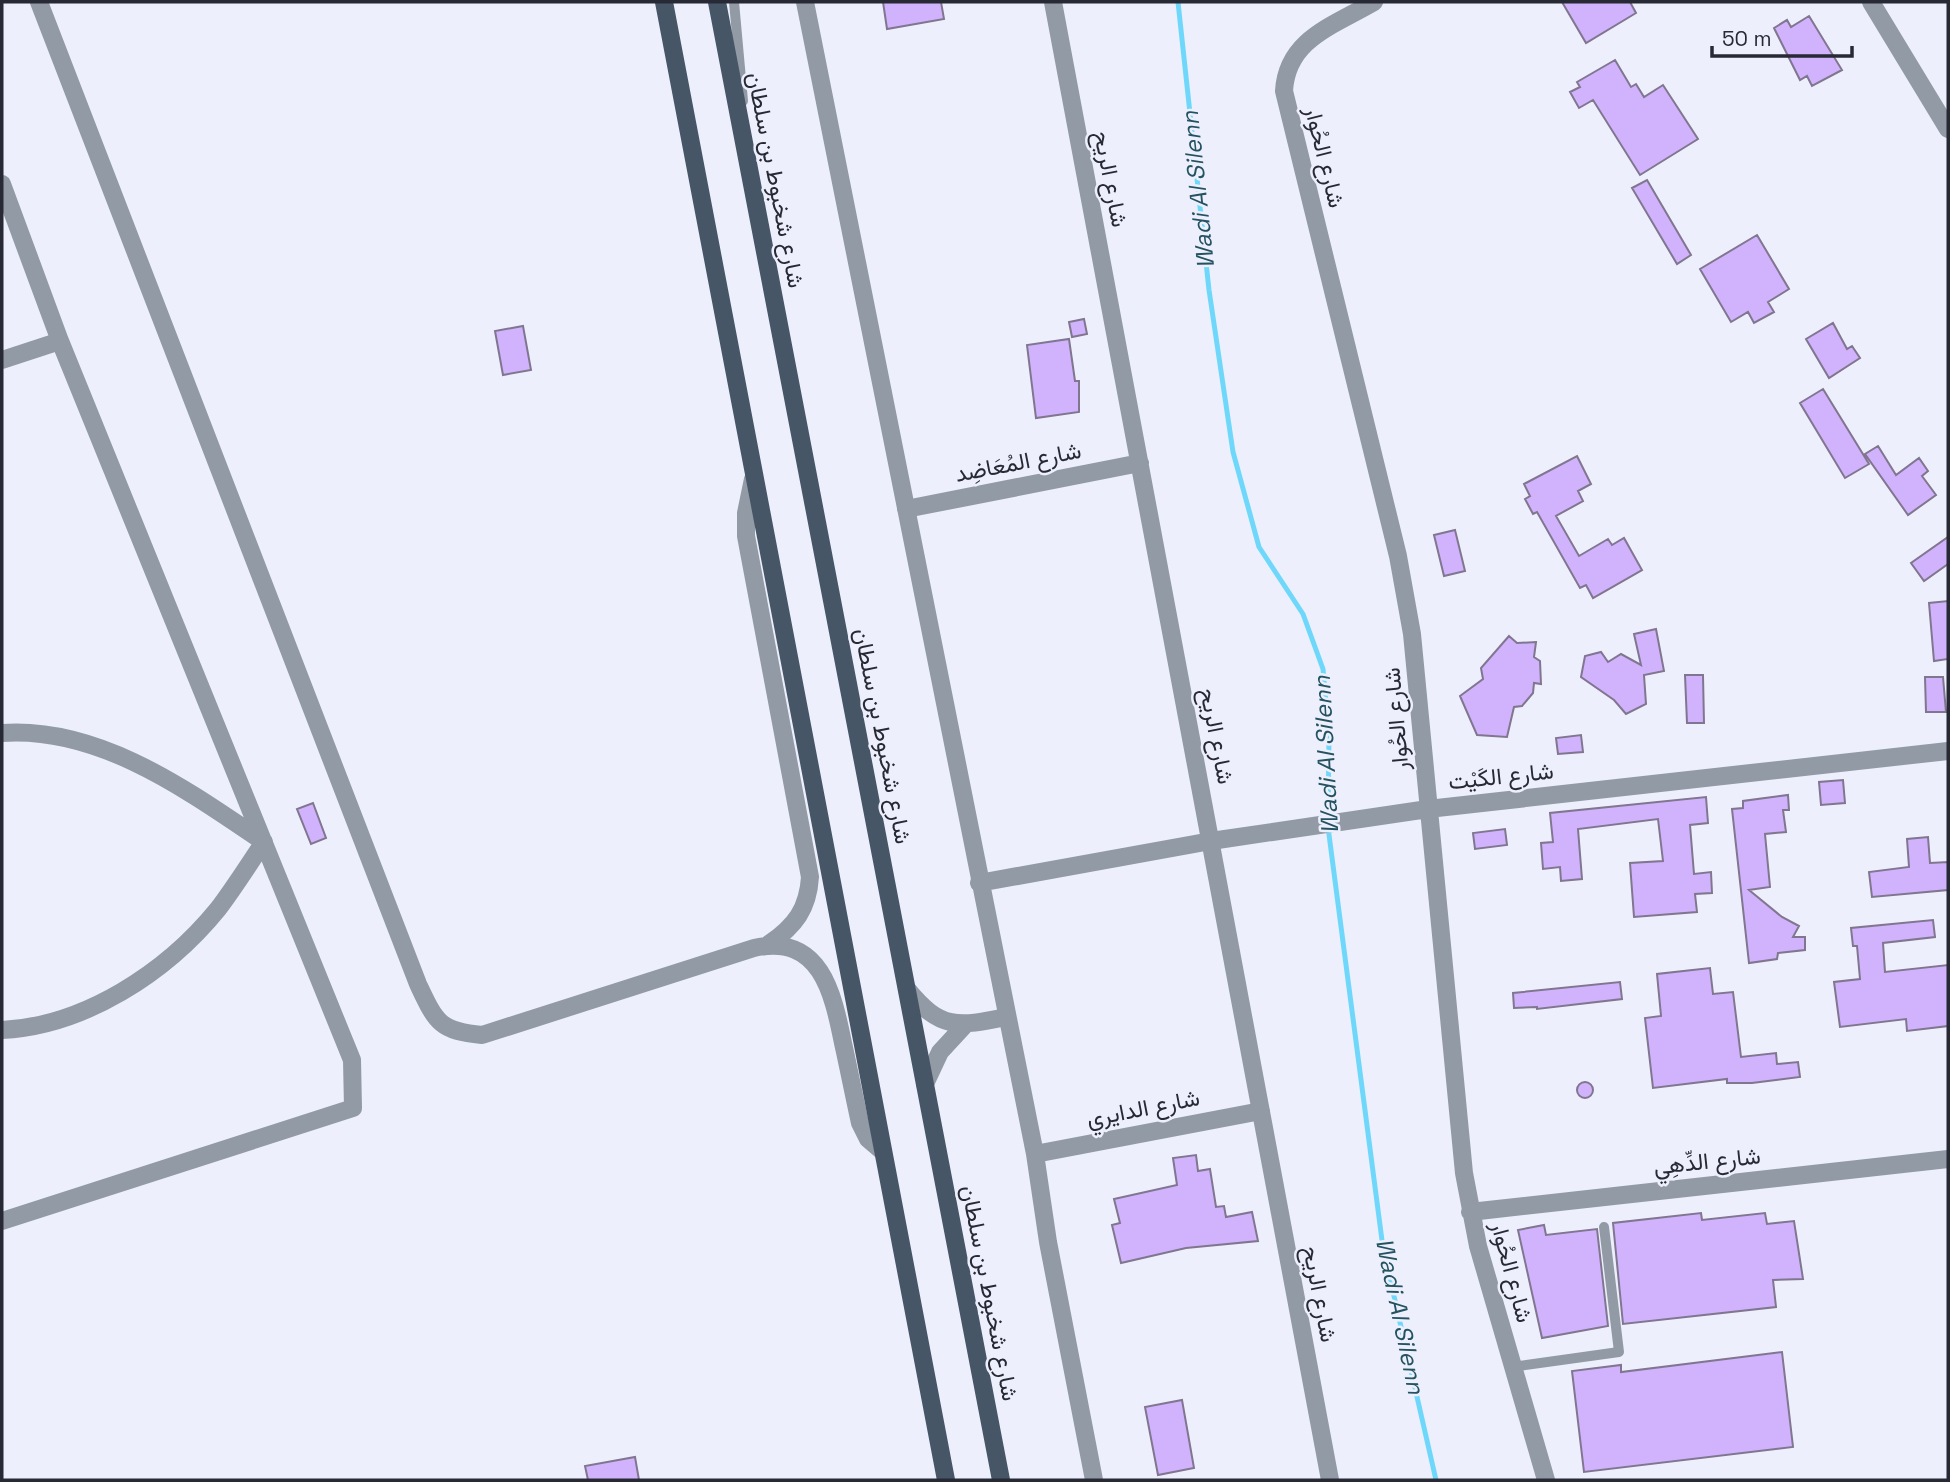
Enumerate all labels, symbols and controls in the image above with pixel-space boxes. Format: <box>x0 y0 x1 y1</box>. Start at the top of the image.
scale bar <box>1712 14 1852 58</box>
text: 50 m <box>1722 25 1772 52</box>
street label: شارع شخبوط بن سلطان <box>739 70 812 291</box>
street label: شارع الحُوار <box>1297 102 1352 211</box>
water label: Wadi Al Silenn <box>1174 108 1221 271</box>
street label: شارع الريح <box>1086 128 1135 230</box>
street label: شارع المُعَاضِد <box>952 435 1084 490</box>
street label: شارع شخبوط بن سلطان <box>846 626 919 847</box>
street label: شارع الحُوار <box>1377 666 1417 773</box>
water label: Wadi Al Silenn <box>1306 674 1345 835</box>
street label: شارع الريح <box>1192 685 1241 787</box>
street label: شارع الكَيْت <box>1447 756 1555 797</box>
street label: شارع الدايري <box>1084 1082 1203 1138</box>
street label: شارع الدِّهِي <box>1652 1140 1762 1186</box>
street label: شارع شخبوط بن سلطان <box>953 1183 1026 1404</box>
street label: شارع الحُوار <box>1483 1217 1540 1326</box>
water label: Wadi Al Silenn <box>1369 1235 1432 1398</box>
street label: شارع الريح <box>1295 1243 1344 1345</box>

